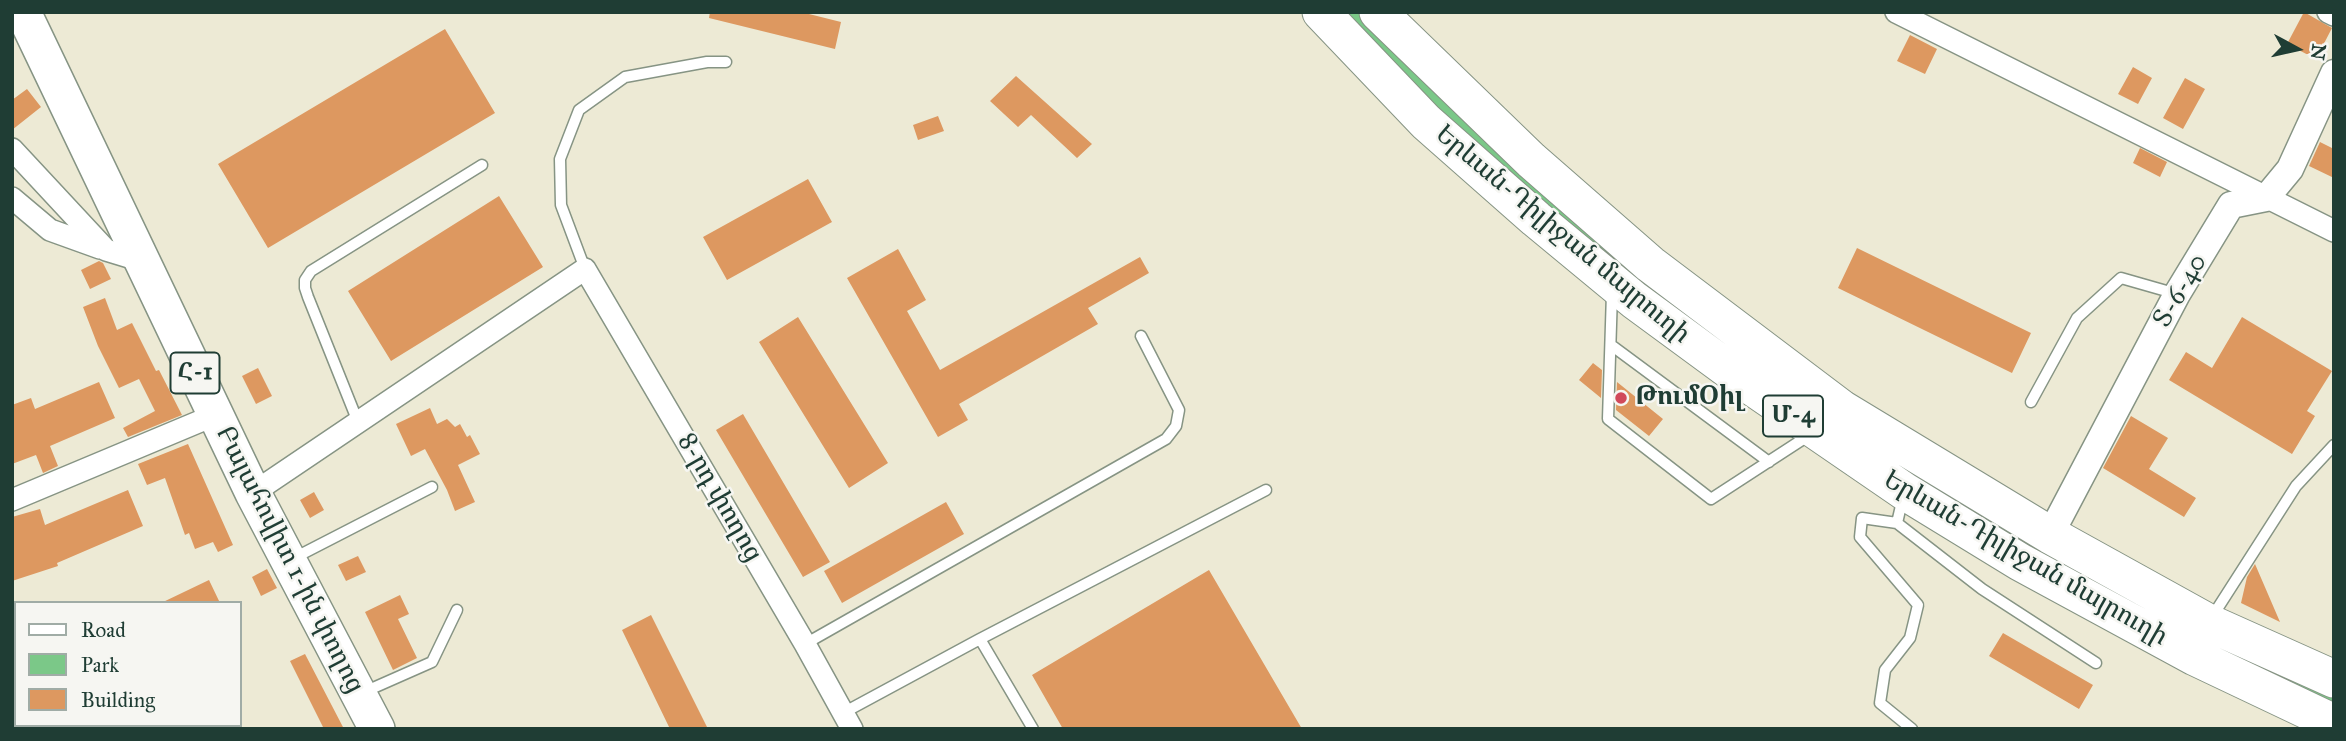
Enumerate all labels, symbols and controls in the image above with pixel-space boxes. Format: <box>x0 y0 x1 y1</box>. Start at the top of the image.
north arrow <box>2262 14 2332 84</box>
text: N <box>2306 42 2331 62</box>
street label: Երևան-Դիլիջան մայրուղի <box>1428 119 1696 351</box>
street label: Տ-6-40 <box>2148 249 2214 333</box>
road number: Հ-1 <box>170 352 220 394</box>
place label: ԹումՕիլ <box>1635 382 1745 414</box>
marker: ԹումՕիլ <box>1613 390 1629 406</box>
road number: Մ-4 <box>1763 396 1823 436</box>
street label: Բալահովիտ 1-ին փողոց <box>208 421 370 699</box>
street label: 8-րդ փողոց <box>670 428 768 568</box>
street label: Երևան-Դիլիջան մայրուղի <box>1877 465 2173 653</box>
legend <box>14 601 242 727</box>
text: Road <box>81 617 126 643</box>
text: Park <box>81 652 119 678</box>
text: Building <box>81 687 155 713</box>

